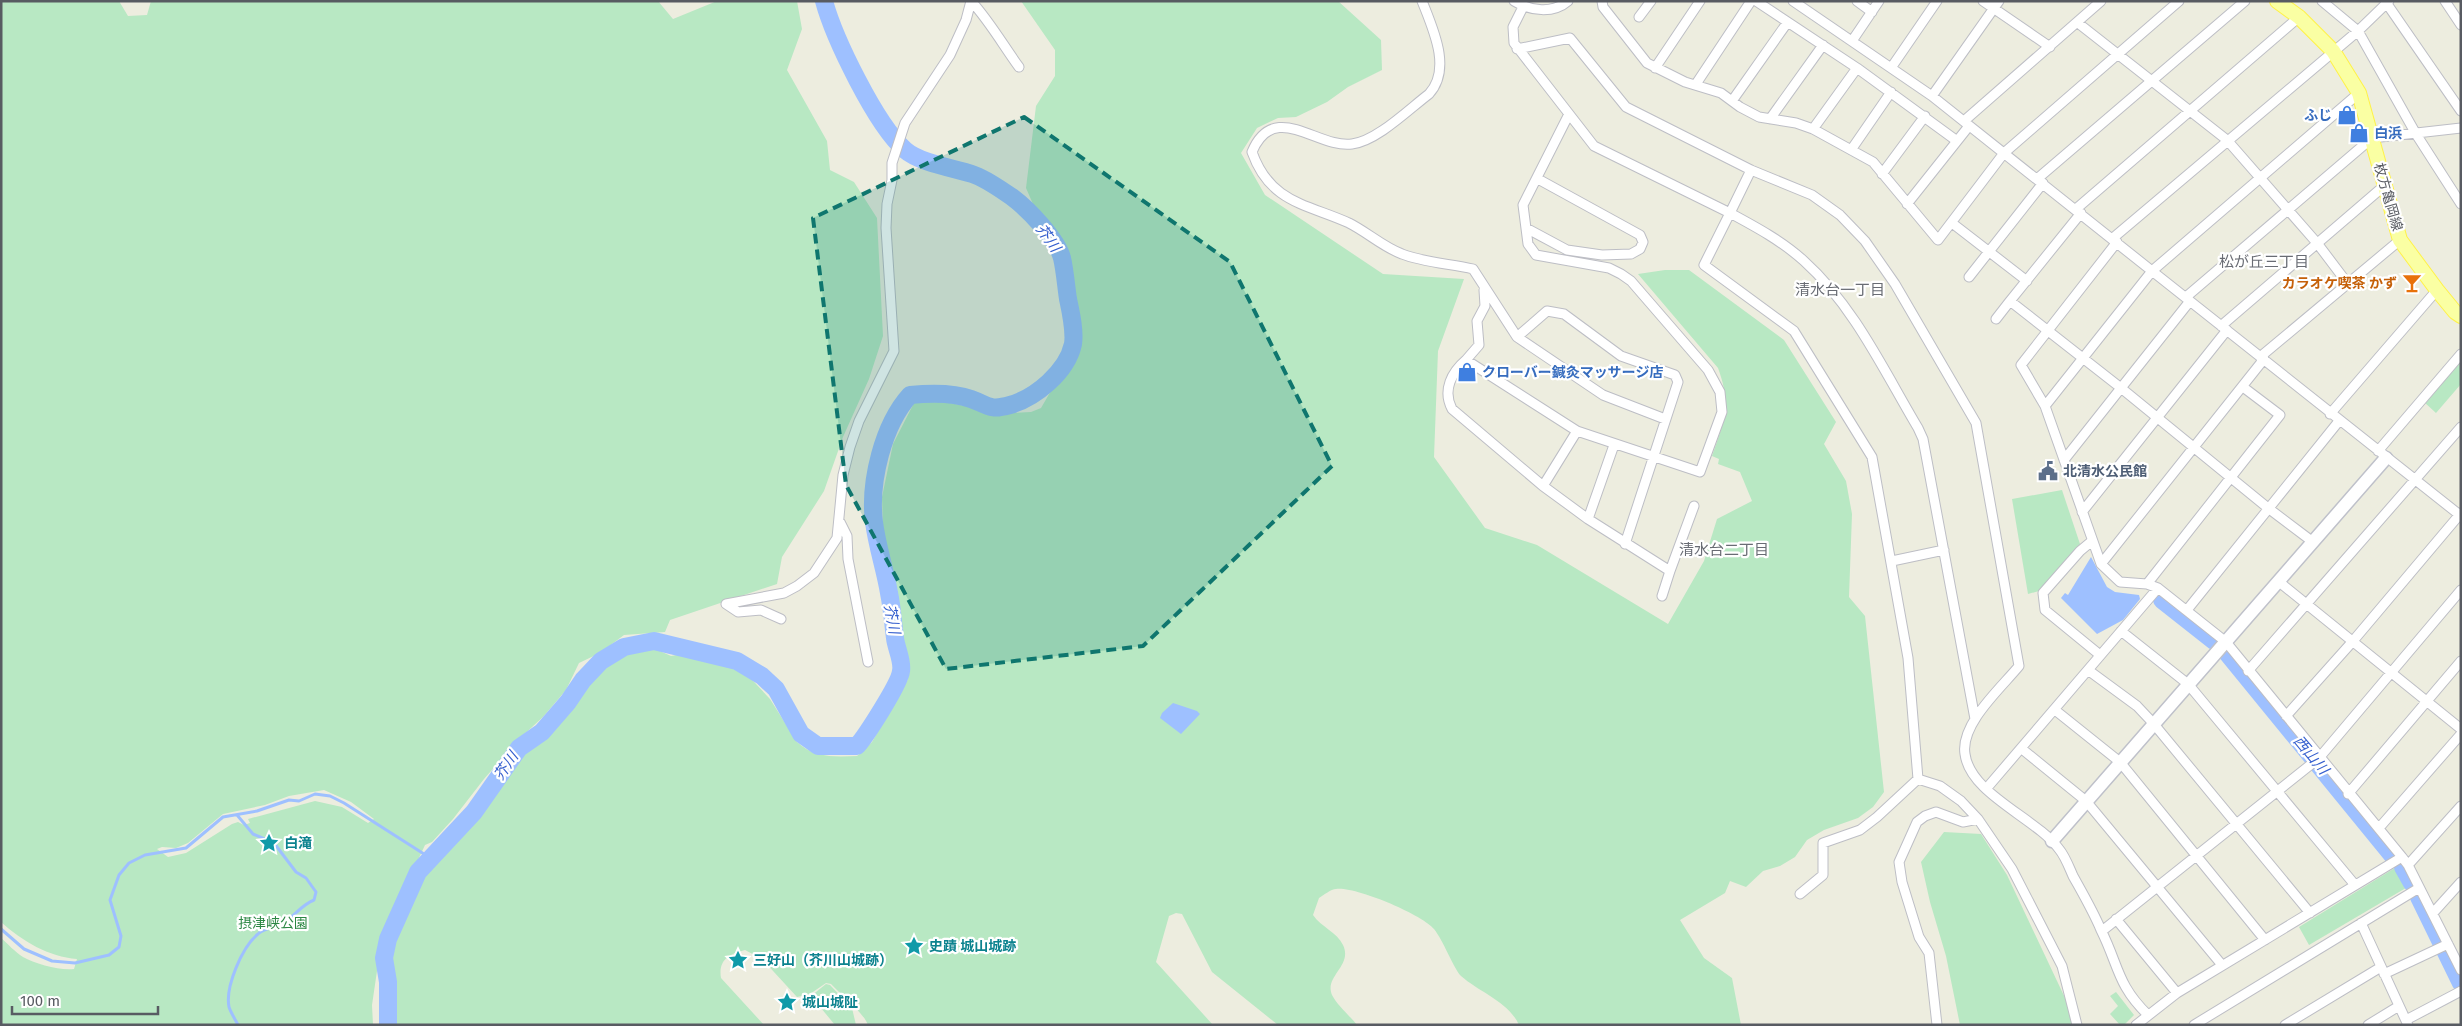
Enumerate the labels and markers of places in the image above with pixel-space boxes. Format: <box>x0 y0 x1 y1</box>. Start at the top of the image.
shop icon: ふじ <box>2336 104 2358 126</box>
place label: ふじ <box>2304 107 2332 124</box>
shop icon: 白浜 <box>2348 122 2370 144</box>
place label: 白浜 <box>2374 125 2402 142</box>
bar icon: カラオケ喫茶 かず <box>2401 272 2423 294</box>
place label: カラオケ喫茶 かず <box>2282 275 2397 292</box>
shop icon: クローバー鍼灸マッサージ店 <box>1456 361 1478 383</box>
place label: クローバー鍼灸マッサージ店 <box>1482 364 1664 381</box>
public building icon: 北清水公民館 <box>2037 460 2059 482</box>
place label: 北清水公民館 <box>2063 463 2147 480</box>
place icon: 白滝 <box>258 832 280 854</box>
place label: 白滝 <box>284 835 312 852</box>
place icon: 史蹟 城山城跡 <box>903 935 925 957</box>
place label: 史蹟 城山城跡 <box>929 938 1016 955</box>
place icon: 三好山（芥川山城跡） <box>727 949 749 971</box>
place label: 三好山（芥川山城跡） <box>753 952 893 969</box>
place icon: 城山城阯 <box>776 991 798 1013</box>
place label: 城山城阯 <box>802 994 858 1011</box>

